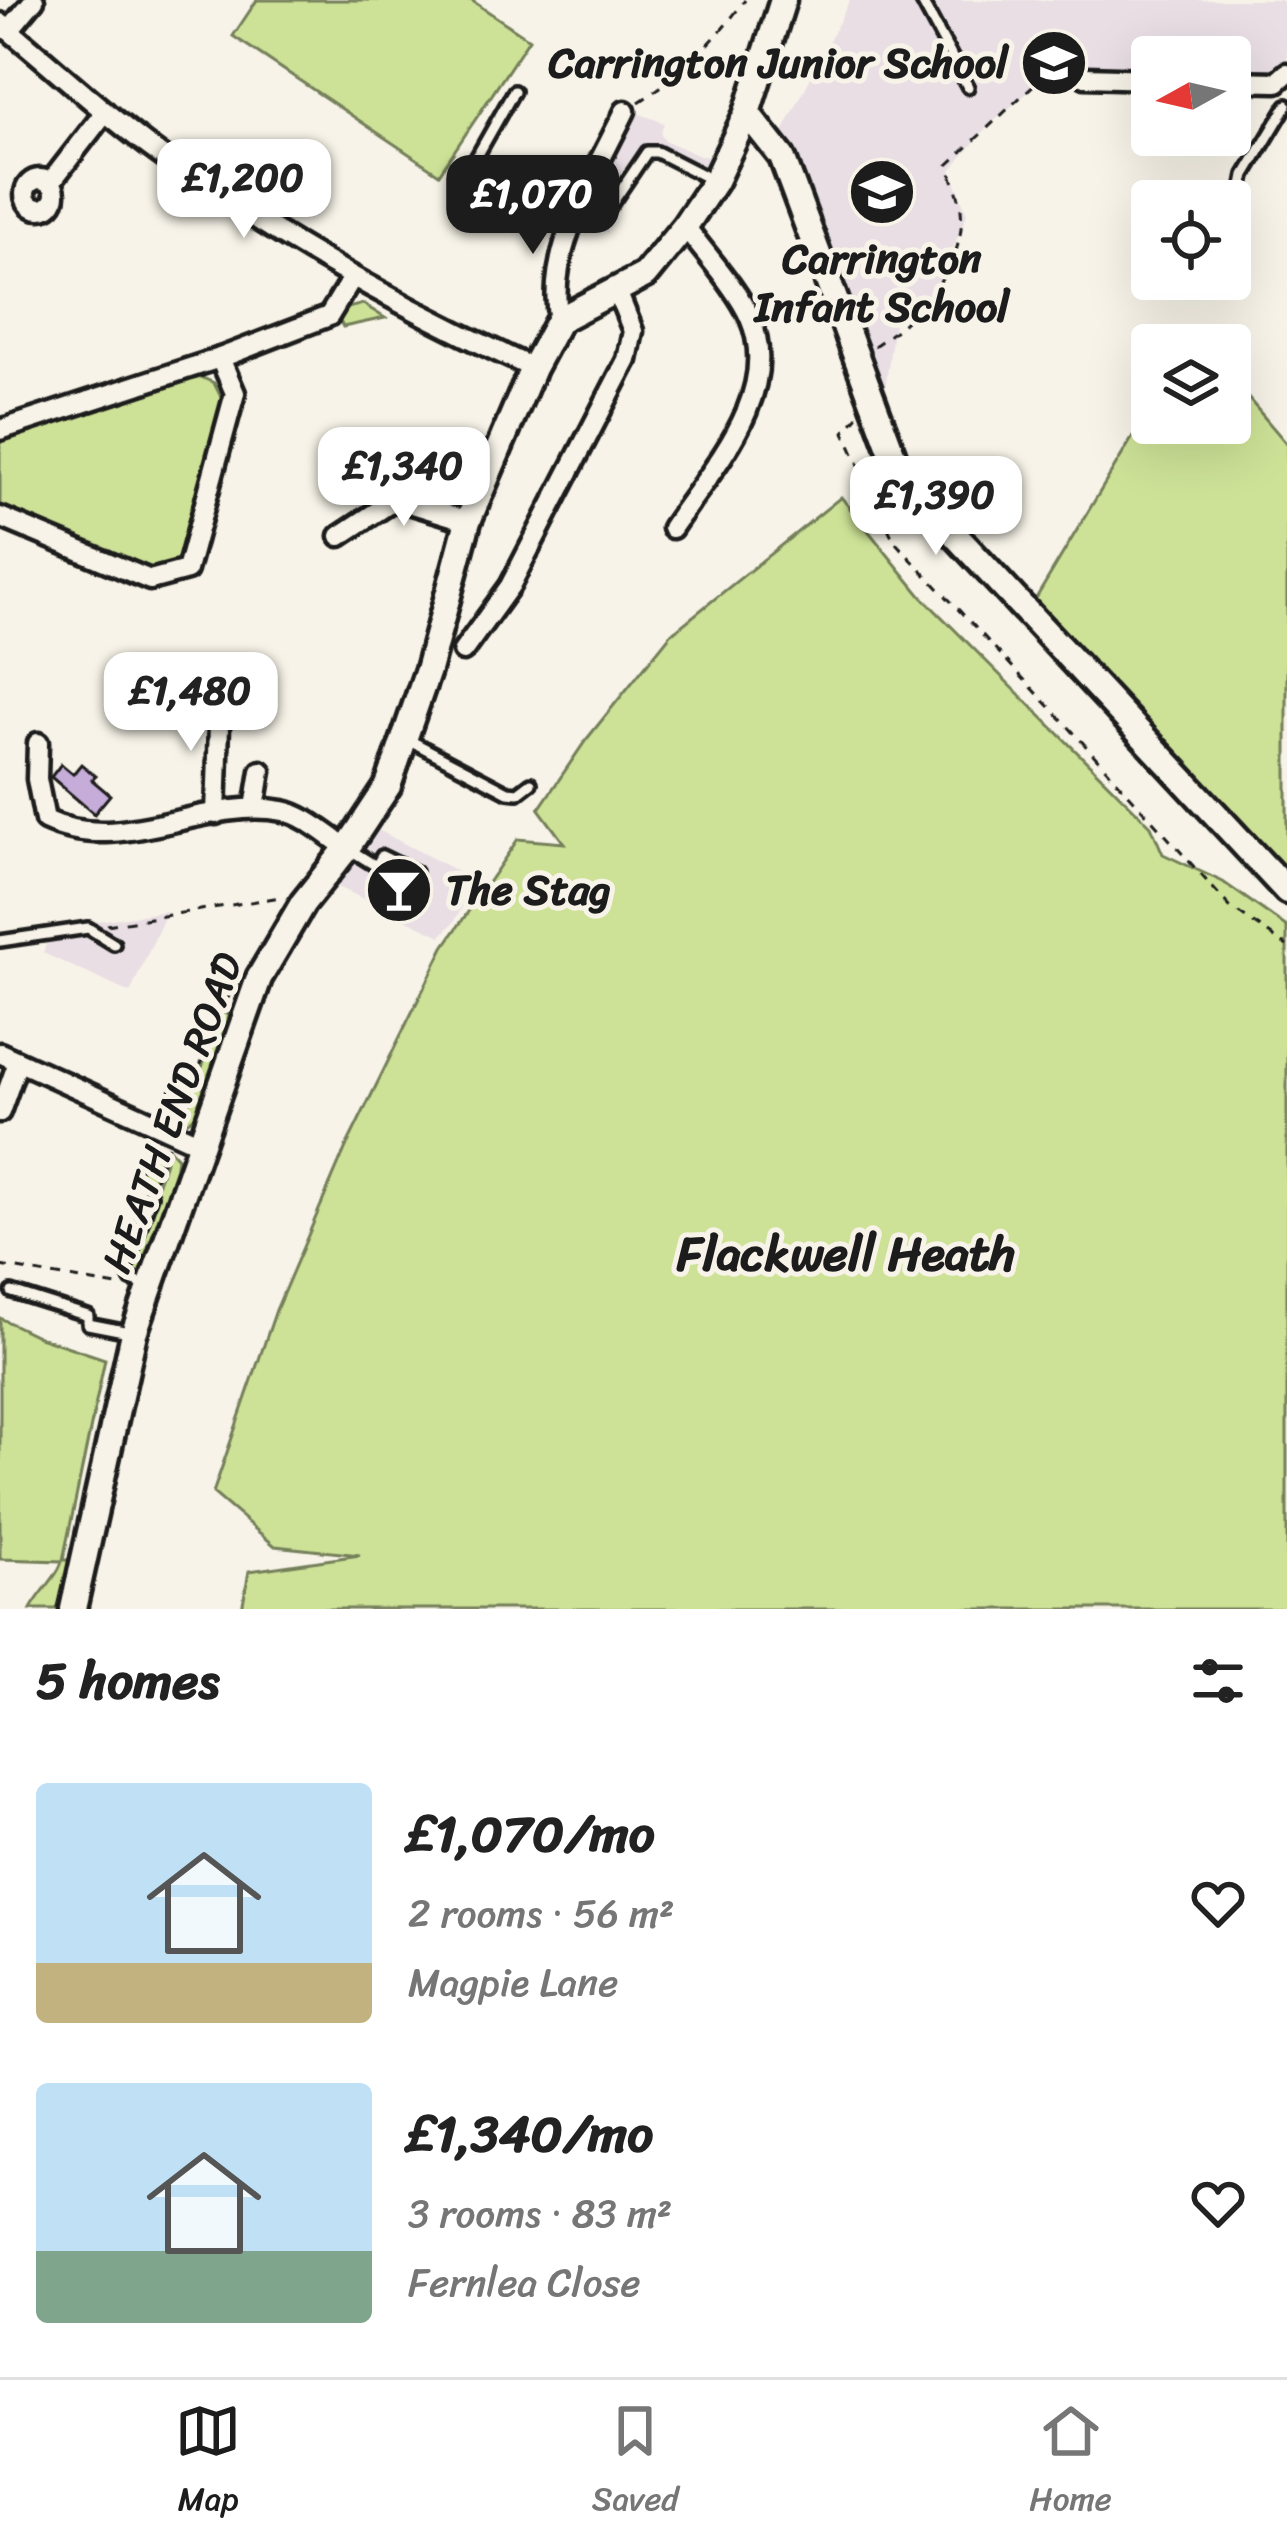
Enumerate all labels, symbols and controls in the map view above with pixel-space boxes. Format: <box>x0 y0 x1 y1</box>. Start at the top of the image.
place label: Carrington Junior School <box>547 26 1010 100</box>
school or university icon: Carrington Junior School <box>1019 28 1089 98</box>
north arrow <box>1131 36 1251 156</box>
map controls <box>1131 36 1251 444</box>
pin: £1,200 <box>146 139 342 241</box>
text: £1,200 <box>184 143 304 212</box>
pin: £1,070 <box>435 155 631 257</box>
school or university icon: Carrington Infant School <box>847 157 917 227</box>
text: £1,070 <box>473 159 593 228</box>
button: locate <box>1131 180 1251 300</box>
place label: Carrington Infant School <box>753 222 1011 344</box>
button: layers <box>1131 324 1251 444</box>
pin: £1,340 <box>306 427 502 529</box>
text: £1,340 <box>345 431 463 500</box>
pin: £1,390 <box>838 456 1034 558</box>
text: £1,390 <box>877 460 995 529</box>
pin: £1,480 <box>93 652 289 754</box>
text: £1,480 <box>131 656 251 725</box>
place label: The Stag <box>446 853 611 927</box>
bar icon: The Stag <box>364 855 434 925</box>
street label: HEATH END ROAD <box>80 942 264 1284</box>
district label: Flackwell Heath <box>676 1211 1015 1296</box>
text: 5 homes <box>36 1636 219 1726</box>
icon: filters <box>1185 1648 1251 1714</box>
text: £1,070/mo <box>408 1789 655 1879</box>
icon: home <box>132 1831 276 1975</box>
icon: heart <box>1185 1870 1251 1936</box>
text: 2 rooms · 56 m² <box>408 1879 674 1948</box>
text: Magpie Lane <box>408 1948 618 2017</box>
text: £1,340/mo <box>408 2089 653 2179</box>
icon: home <box>132 2131 276 2275</box>
icon: heart <box>1185 2170 1251 2236</box>
text: 3 rooms · 83 m² <box>408 2179 672 2248</box>
text: Fernlea Close <box>408 2248 640 2317</box>
tab: Map <box>175 2398 241 2528</box>
tab: Saved <box>592 2398 679 2528</box>
tab: Home <box>1029 2398 1112 2528</box>

